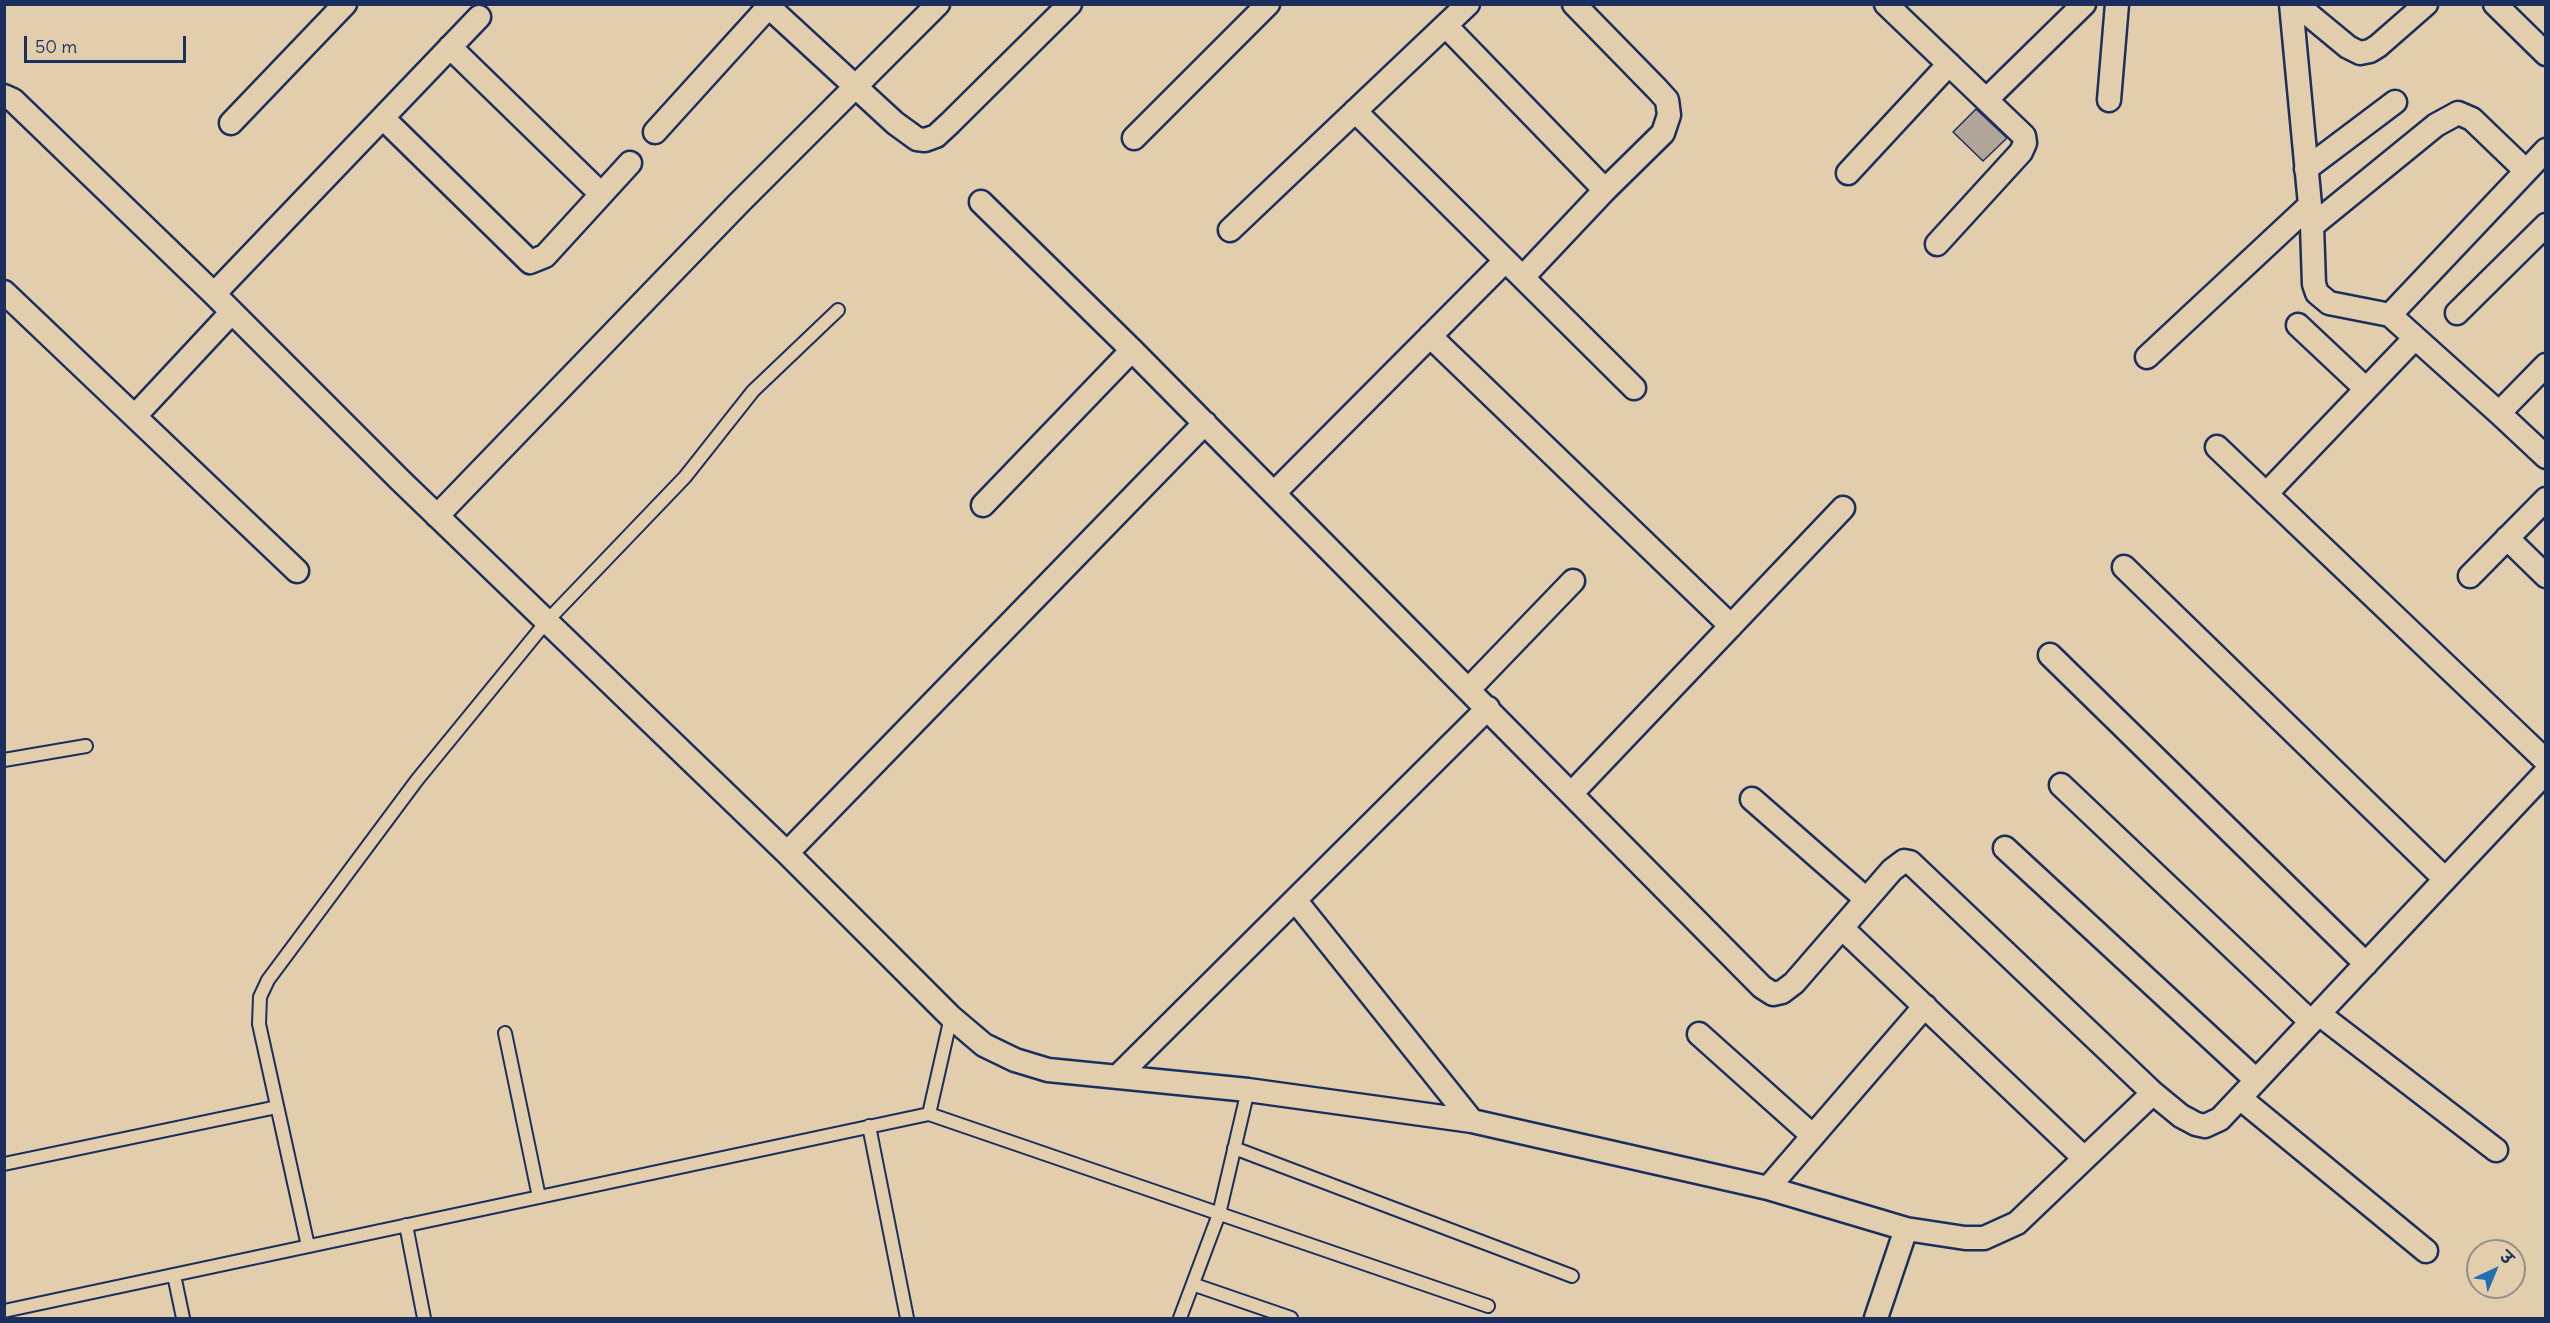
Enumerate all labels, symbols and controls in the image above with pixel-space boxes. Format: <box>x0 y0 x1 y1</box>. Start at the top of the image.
scale bar <box>27 24 189 62</box>
text: 50 m <box>35 35 77 58</box>
north arrow <box>2466 1239 2526 1299</box>
text: उ <box>2496 1247 2518 1268</box>

